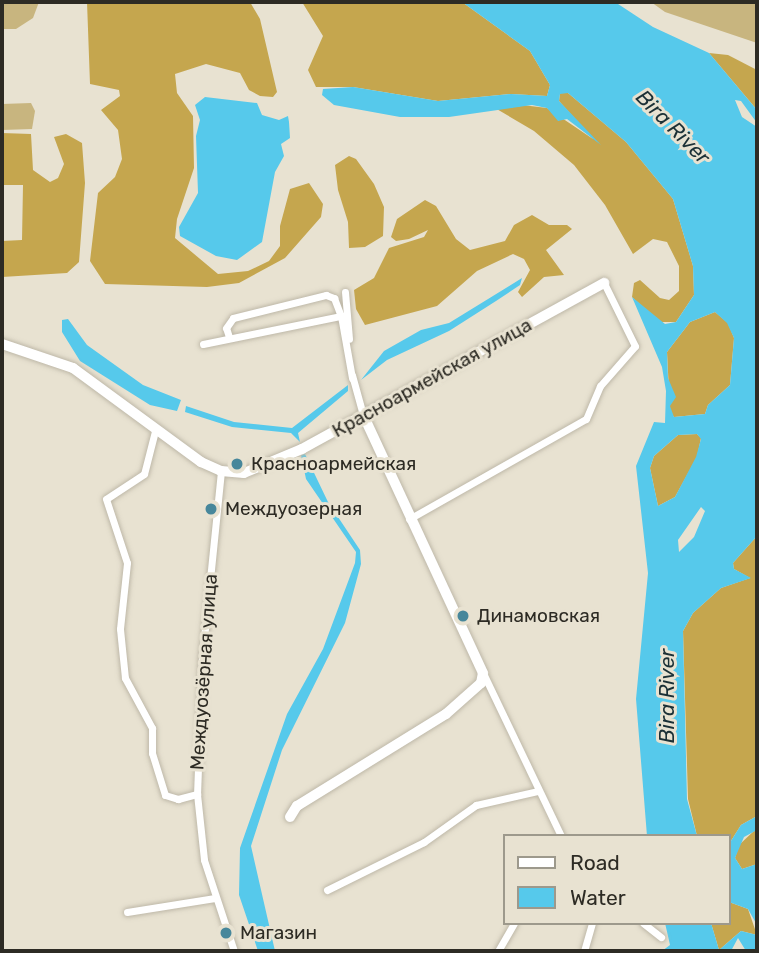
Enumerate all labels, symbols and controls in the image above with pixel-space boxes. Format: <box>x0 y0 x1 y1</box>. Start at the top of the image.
water label: Bira River <box>631 85 715 169</box>
street label: Красноармейская улица <box>328 314 536 442</box>
place label: Красноармейская <box>251 453 416 475</box>
marker: Красноармейская <box>229 456 245 472</box>
place label: Междуозерная <box>225 498 362 520</box>
marker: Междуозерная <box>203 501 219 517</box>
street label: Междуозёрная улица <box>186 573 222 771</box>
place label: Динамовская <box>477 605 600 627</box>
marker: Динамовская <box>455 608 471 624</box>
water label: Bira River <box>654 649 680 743</box>
legend <box>504 834 731 925</box>
text: Road <box>570 850 620 875</box>
text: Water <box>570 885 626 910</box>
place label: Магазин <box>240 922 317 944</box>
marker: Магазин <box>218 925 234 941</box>

